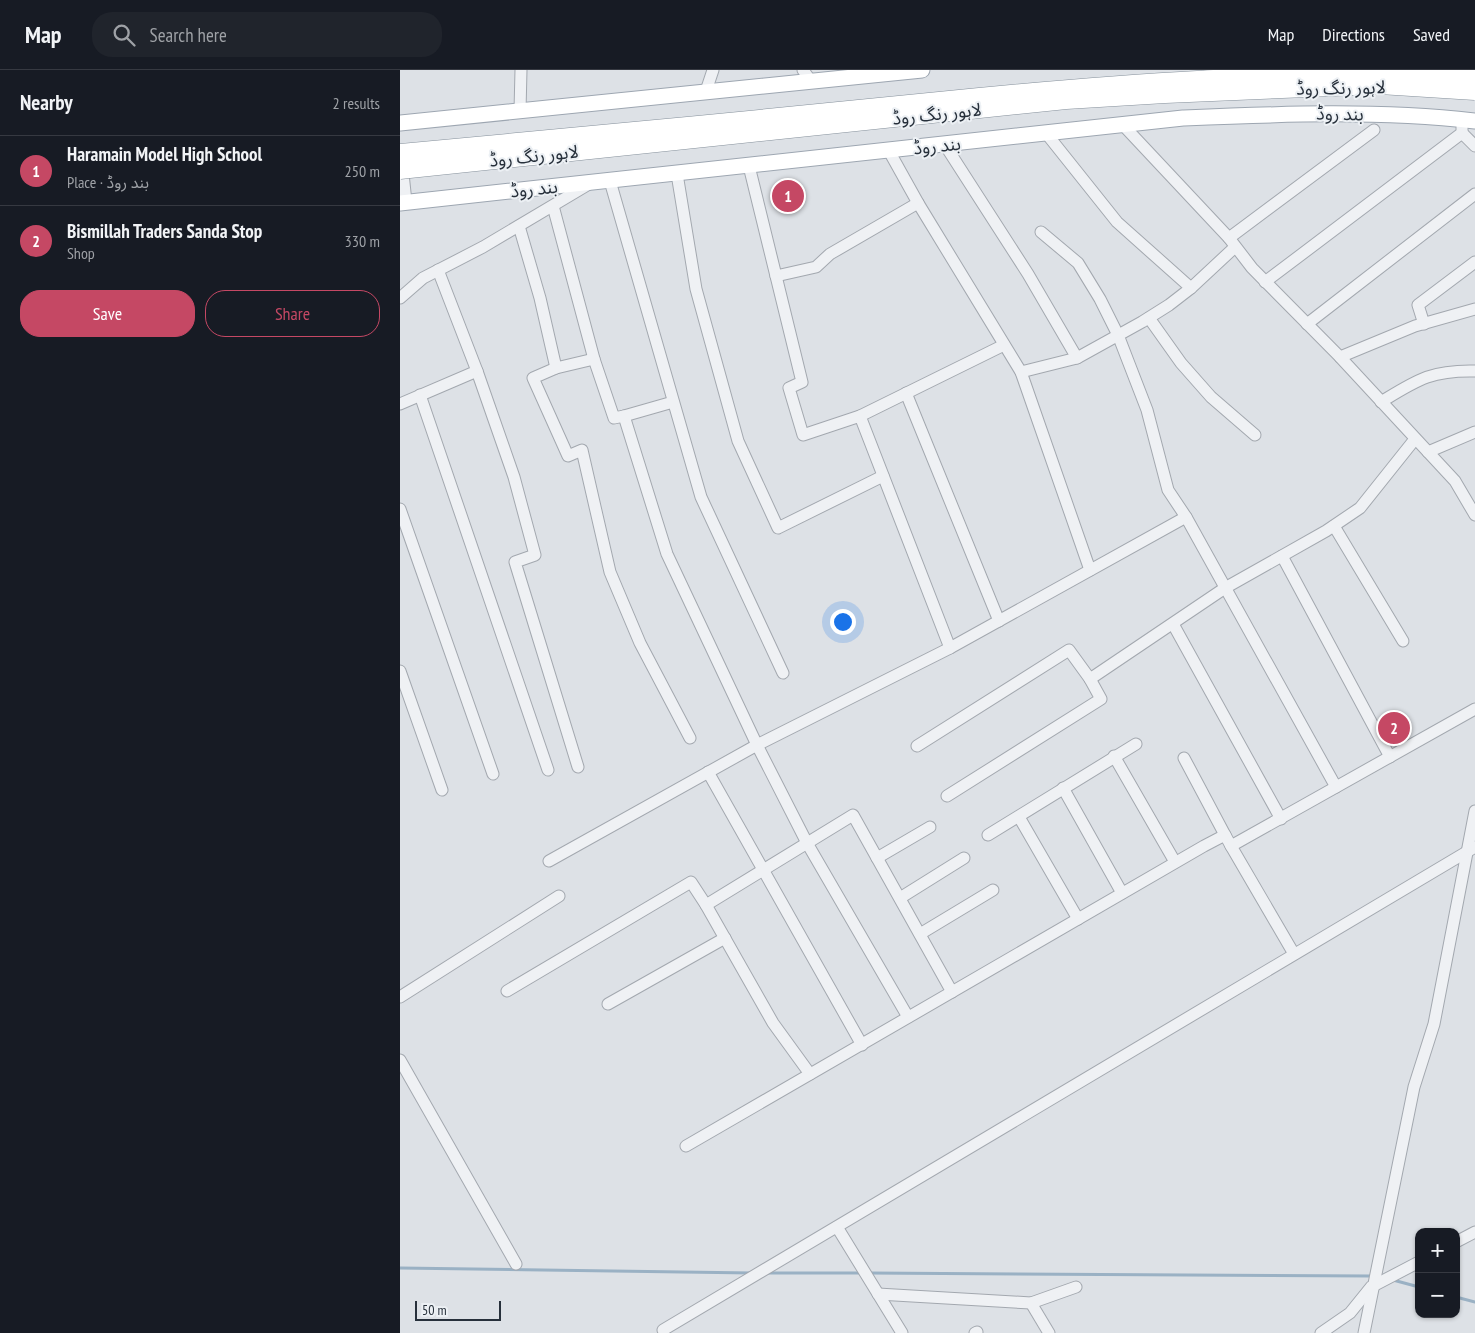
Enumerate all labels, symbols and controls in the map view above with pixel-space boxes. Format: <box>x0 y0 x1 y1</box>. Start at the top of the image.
search box <box>92 12 442 57</box>
text: Map <box>25 19 62 50</box>
icon: search <box>110 21 138 49</box>
text: Search here <box>150 23 227 47</box>
text: Map <box>1268 23 1294 46</box>
text: Directions <box>1322 23 1385 46</box>
text: Saved <box>1413 23 1450 46</box>
street label: لاہور رنگ روڈ <box>1296 75 1386 100</box>
text: Nearby <box>20 89 73 116</box>
text: 2 results <box>333 93 380 113</box>
street label: لاہور رنگ روڈ <box>891 97 983 130</box>
street label: بند روڈ <box>1316 102 1364 125</box>
street label: بند روڈ <box>912 132 962 159</box>
street label: لاہور رنگ روڈ <box>488 139 580 172</box>
text: Haramain Model High School <box>67 142 262 166</box>
text: 1 <box>32 161 40 181</box>
text: 250 m <box>345 161 380 181</box>
text: Place · بند روڈ <box>67 172 149 192</box>
street label: بند روڈ <box>509 175 559 202</box>
pin: 1 <box>772 177 804 215</box>
text: Bismillah Traders Sanda Stop <box>67 219 262 243</box>
text: 2 <box>32 231 40 251</box>
text: 330 m <box>345 231 380 251</box>
text: Shop <box>67 243 95 263</box>
button: Save <box>20 290 195 337</box>
button: Share <box>205 290 380 337</box>
your location <box>830 609 856 635</box>
pin: 2 <box>1378 709 1410 747</box>
map controls <box>1415 1228 1460 1318</box>
button: + <box>1415 1228 1460 1273</box>
button: − <box>1415 1273 1460 1318</box>
scale bar <box>415 1298 501 1321</box>
text: 50 m <box>422 1301 447 1319</box>

